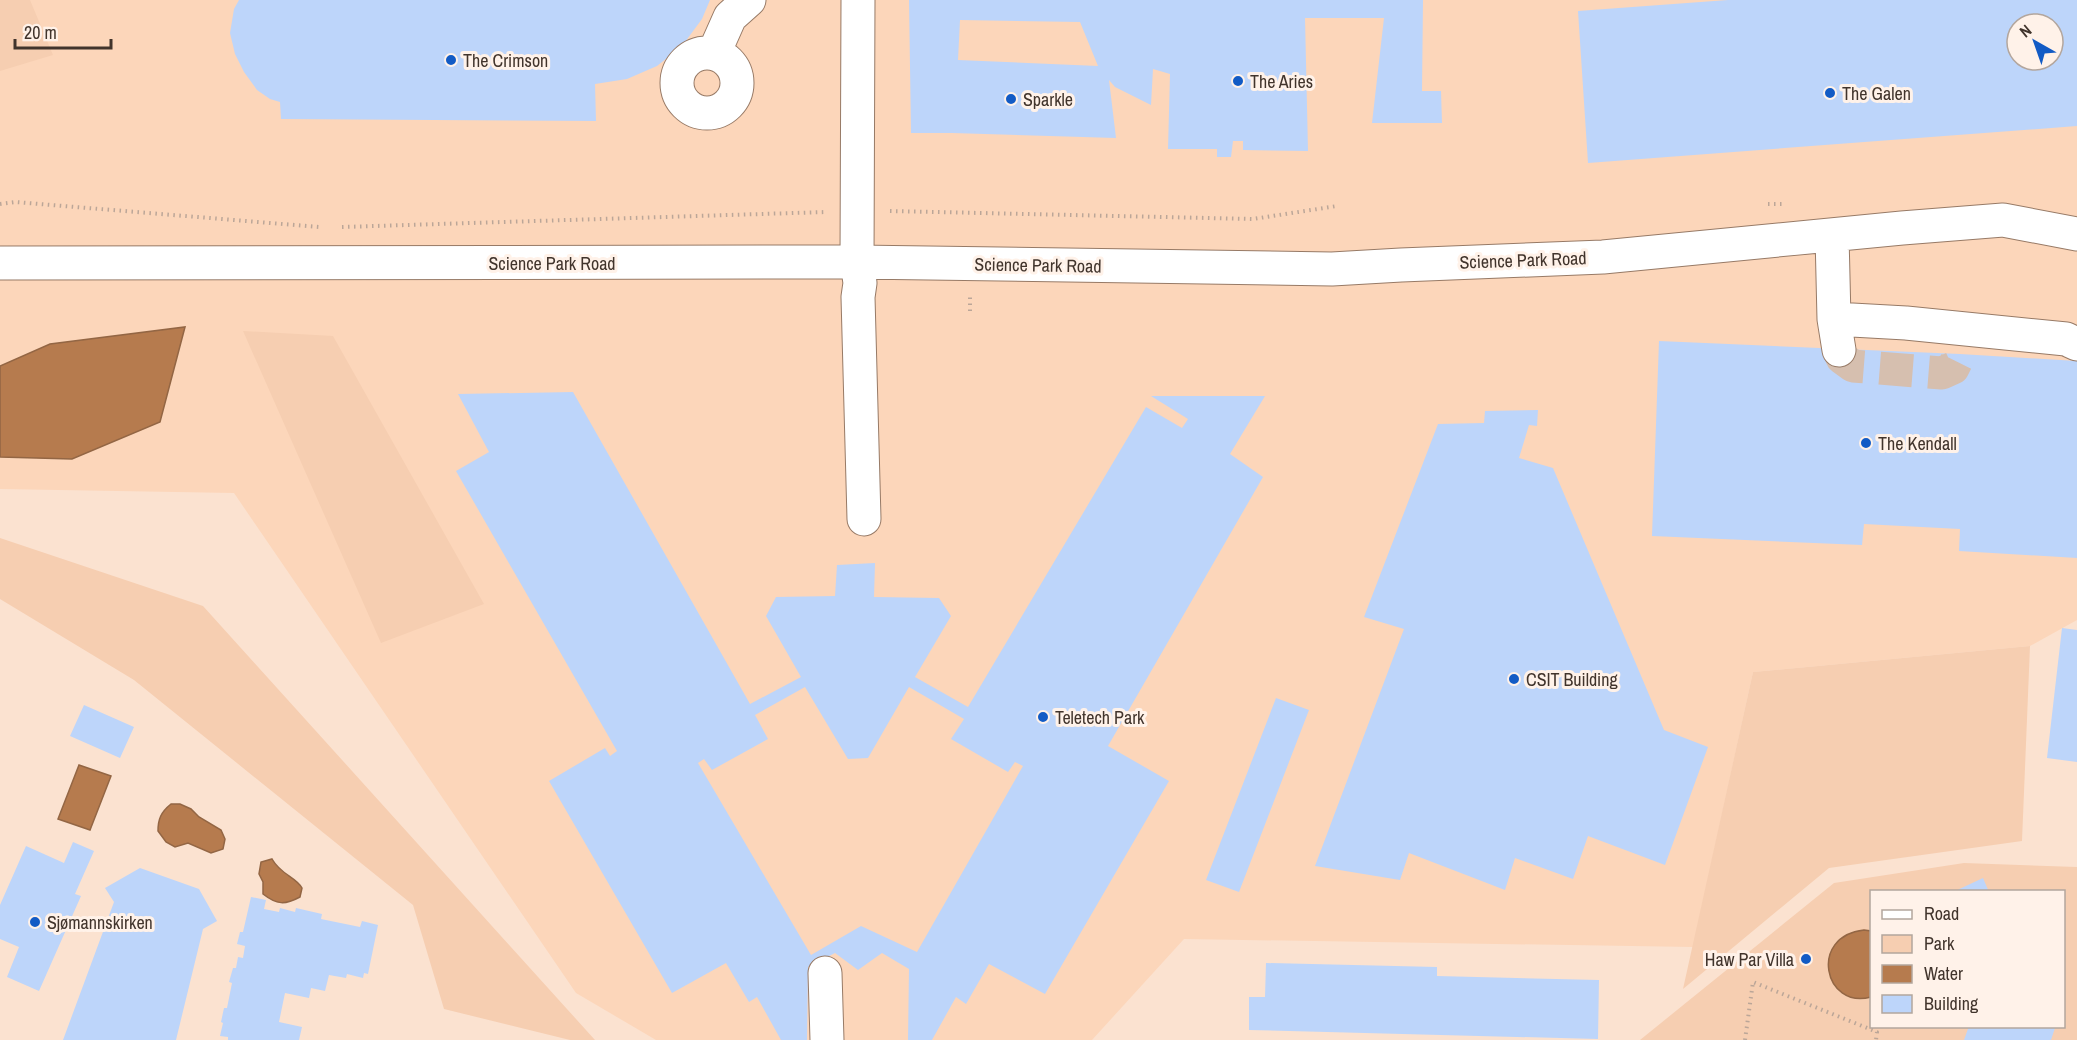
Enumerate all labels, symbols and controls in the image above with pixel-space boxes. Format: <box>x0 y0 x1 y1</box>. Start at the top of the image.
scale bar <box>15 12 111 50</box>
north arrow <box>2005 12 2065 72</box>
text: N <box>2015 19 2036 42</box>
text: 20 m <box>24 20 57 45</box>
place label: The Crimson <box>463 48 548 73</box>
marker: The Crimson <box>444 53 458 67</box>
place label: The Aries <box>1250 69 1313 94</box>
marker: The Aries <box>1231 74 1245 88</box>
place label: The Galen <box>1842 81 1911 106</box>
marker: The Galen <box>1823 86 1837 100</box>
place label: Sparkle <box>1023 87 1073 112</box>
marker: Sparkle <box>1004 92 1018 106</box>
street label: Science Park Road <box>1459 245 1587 275</box>
street label: Science Park Road <box>488 251 616 276</box>
street label: Science Park Road <box>974 251 1102 279</box>
place label: The Kendall <box>1878 431 1957 456</box>
marker: The Kendall <box>1859 436 1873 450</box>
place label: CSIT Building <box>1526 667 1618 692</box>
marker: CSIT Building <box>1507 672 1521 686</box>
place label: Teletech Park <box>1055 705 1145 730</box>
marker: Teletech Park <box>1036 710 1050 724</box>
legend <box>1870 890 2065 1028</box>
text: Road <box>1924 901 1959 926</box>
place label: Sjømannskirken <box>47 910 153 935</box>
marker: Sjømannskirken <box>28 915 42 929</box>
text: Park <box>1924 931 1955 956</box>
place label: Haw Par Villa <box>1705 947 1794 972</box>
marker: Haw Par Villa <box>1799 952 1813 966</box>
text: Water <box>1924 961 1963 986</box>
text: Building <box>1924 991 1979 1016</box>

